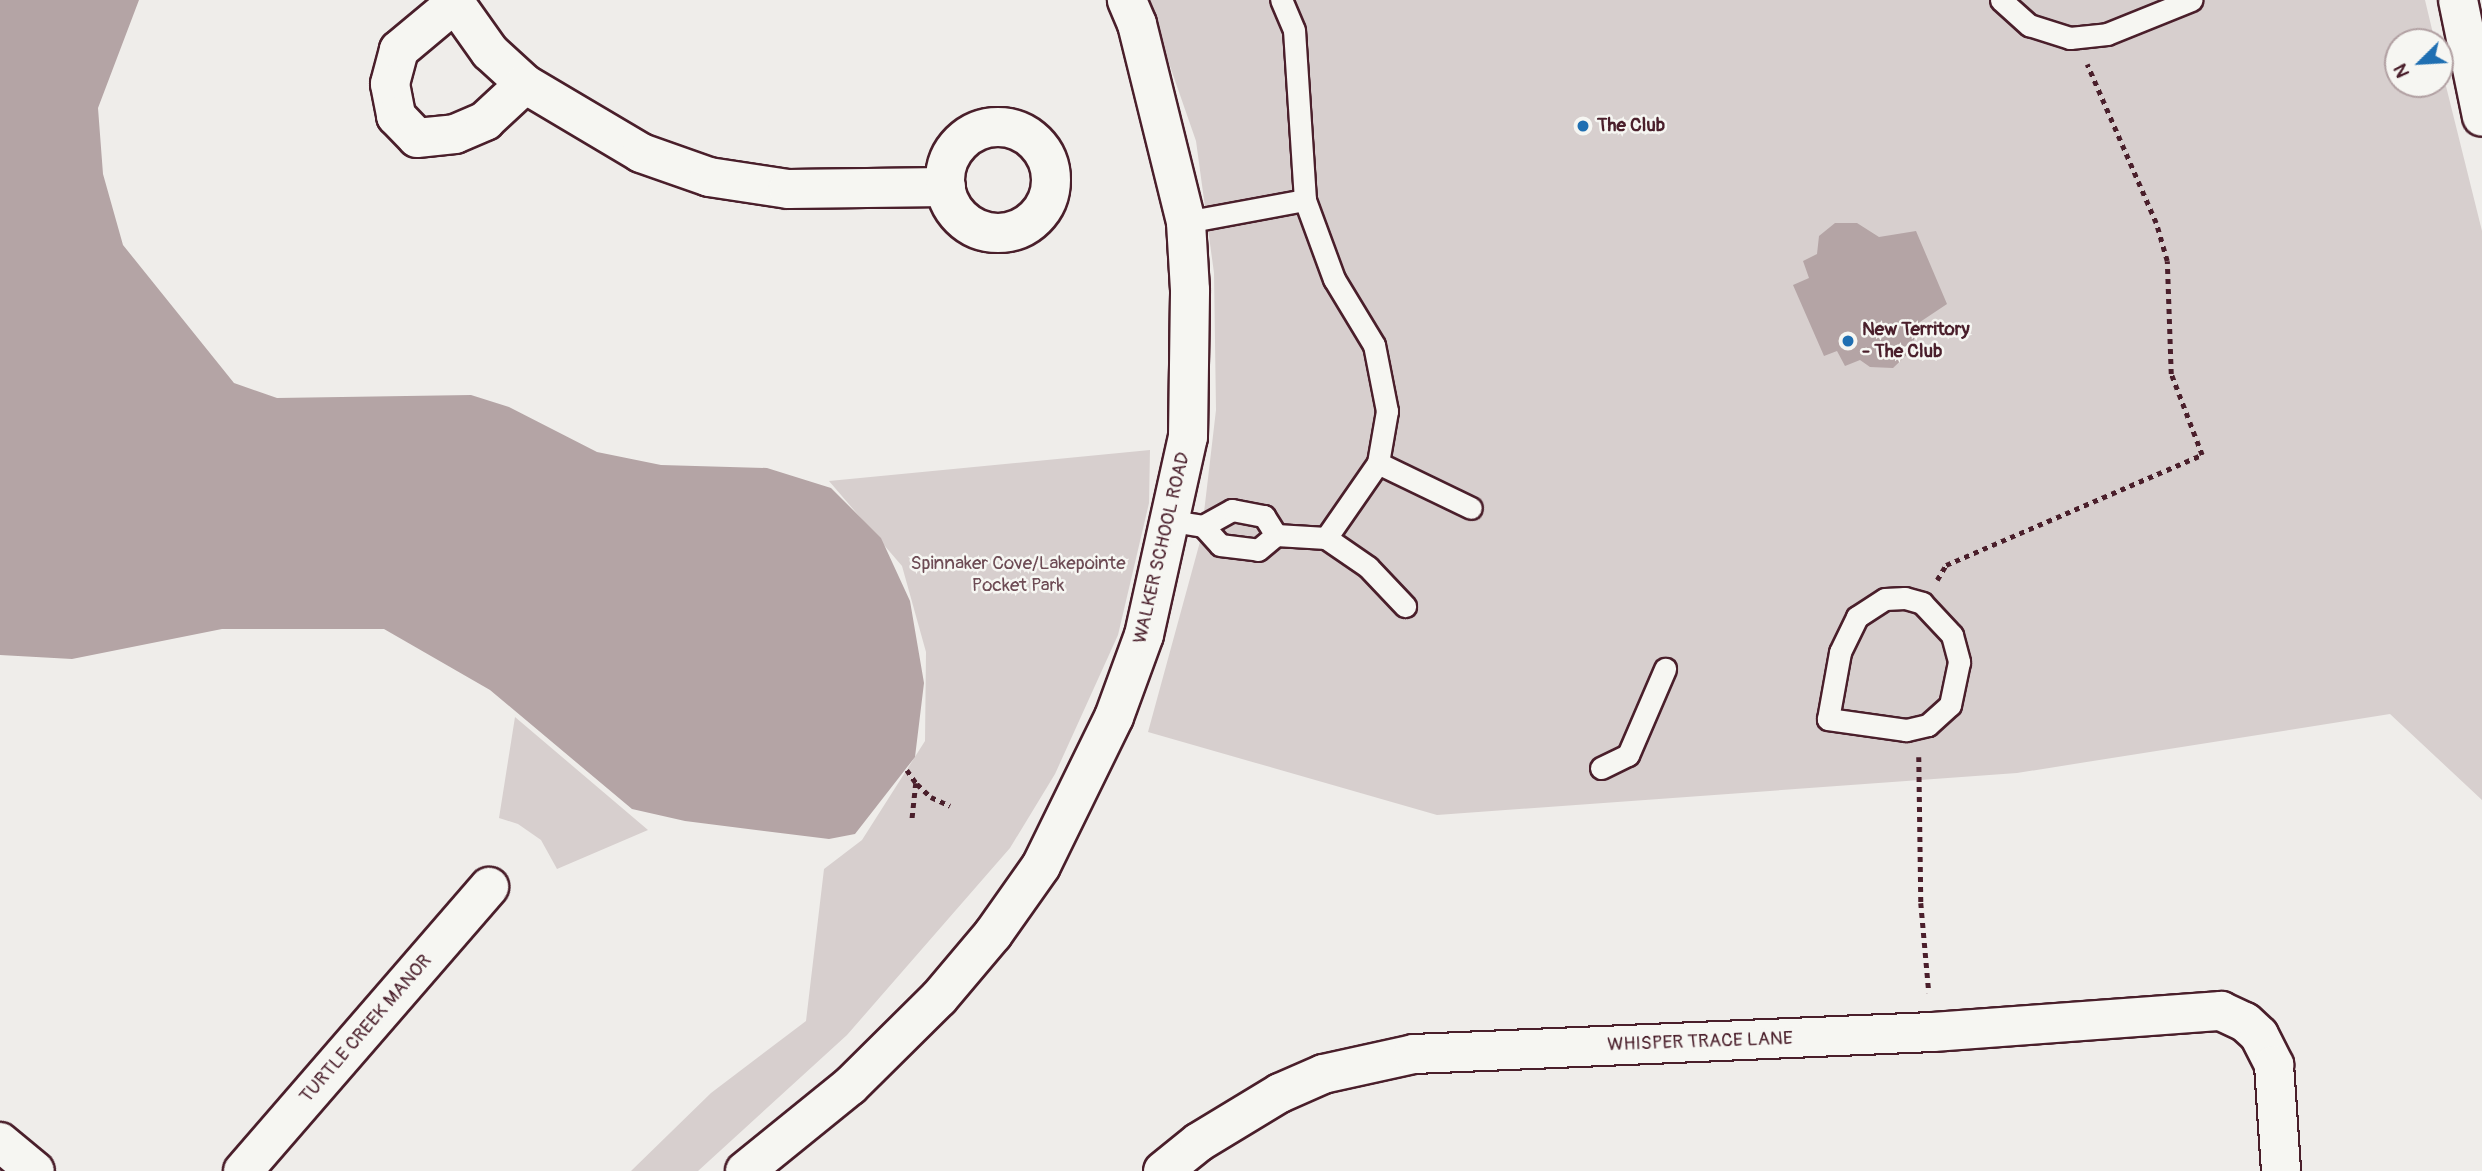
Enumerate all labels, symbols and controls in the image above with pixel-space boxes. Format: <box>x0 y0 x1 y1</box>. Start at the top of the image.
north arrow <box>2384 28 2454 98</box>
text: N <box>2388 60 2415 81</box>
place label: The Club <box>1597 115 1665 137</box>
marker: The Club <box>1575 118 1591 134</box>
place label: New Territory - The Club <box>1862 319 1970 363</box>
marker: New Territory - The Club <box>1840 333 1856 349</box>
street label: WALKER SCHOOL ROAD <box>1129 450 1195 646</box>
park label: Spinnaker Cove/Lakepointe Pocket Park <box>910 553 1126 597</box>
street label: TURTLE CREEK MANOR <box>295 950 437 1108</box>
street label: WHISPER TRACE LANE <box>1607 1027 1793 1057</box>

